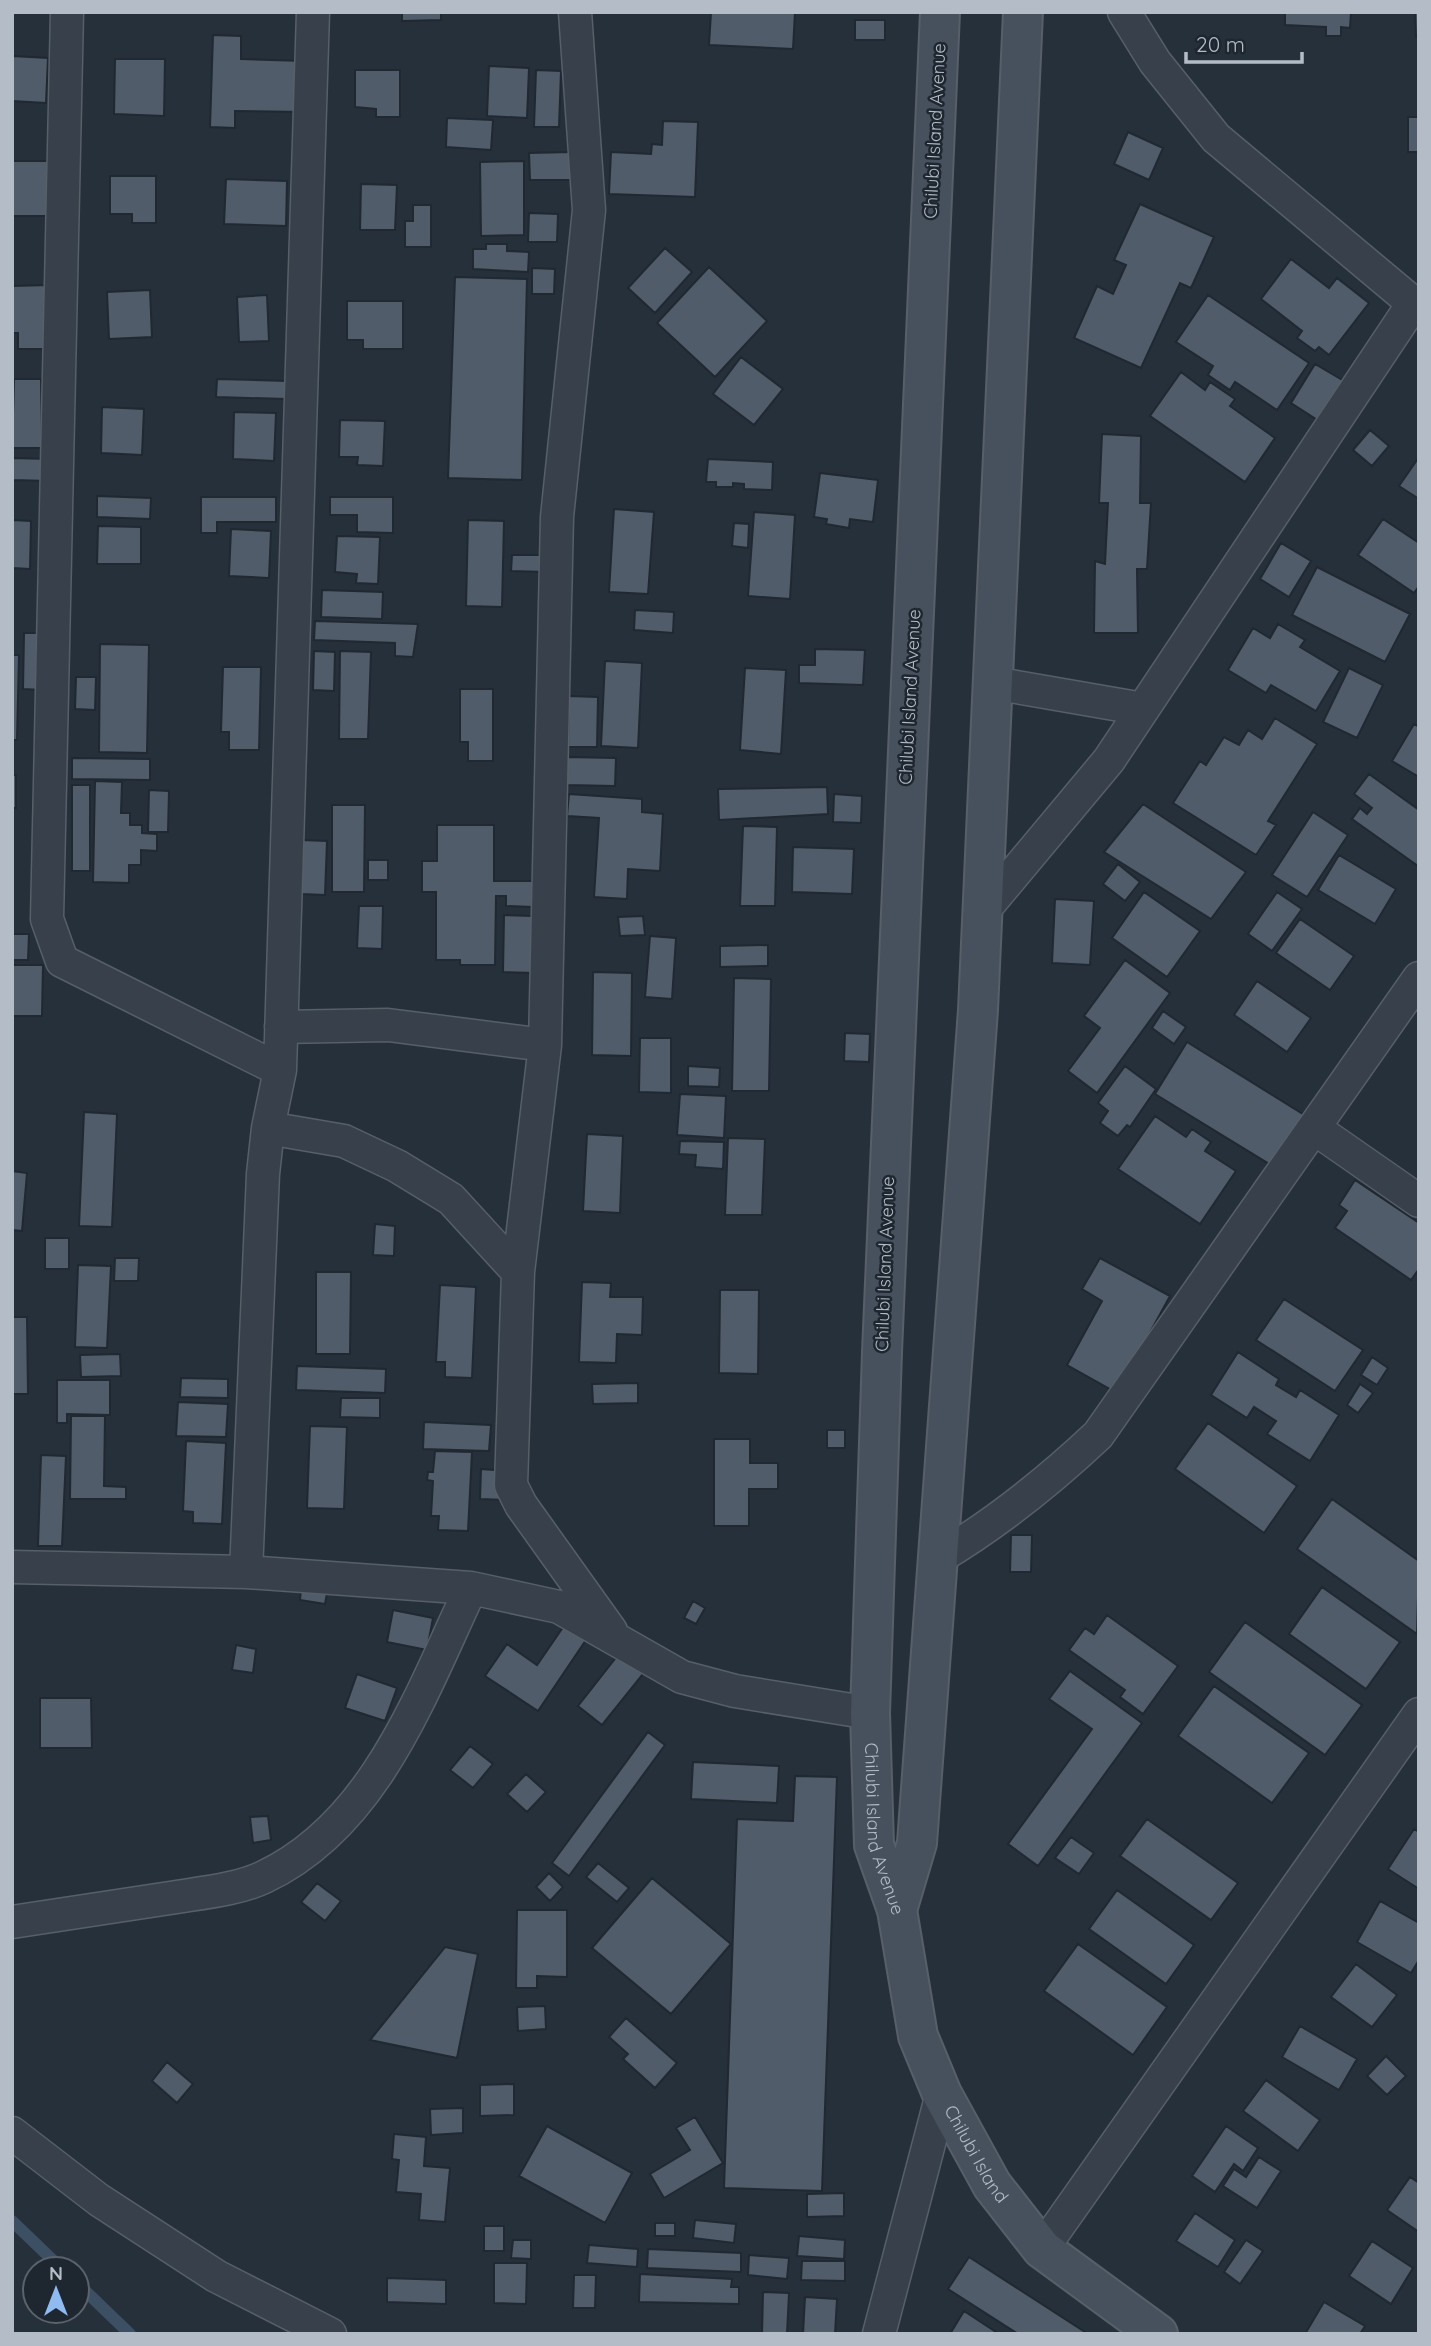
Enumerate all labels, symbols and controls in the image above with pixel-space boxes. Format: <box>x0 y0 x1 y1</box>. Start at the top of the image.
scale bar <box>1186 21 1302 65</box>
text: 20 m <box>1196 31 1245 57</box>
street label: Chilubi Island Avenue <box>918 43 951 219</box>
street label: Chilubi Island Avenue <box>893 609 926 785</box>
street label: Chilubi Island Avenue <box>870 1176 899 1352</box>
street label: Chilubi Island Avenue <box>860 1742 910 1918</box>
street label: Chilubi Island <box>939 2101 1014 2207</box>
north arrow <box>21 2255 91 2325</box>
text: N <box>49 2261 63 2285</box>

